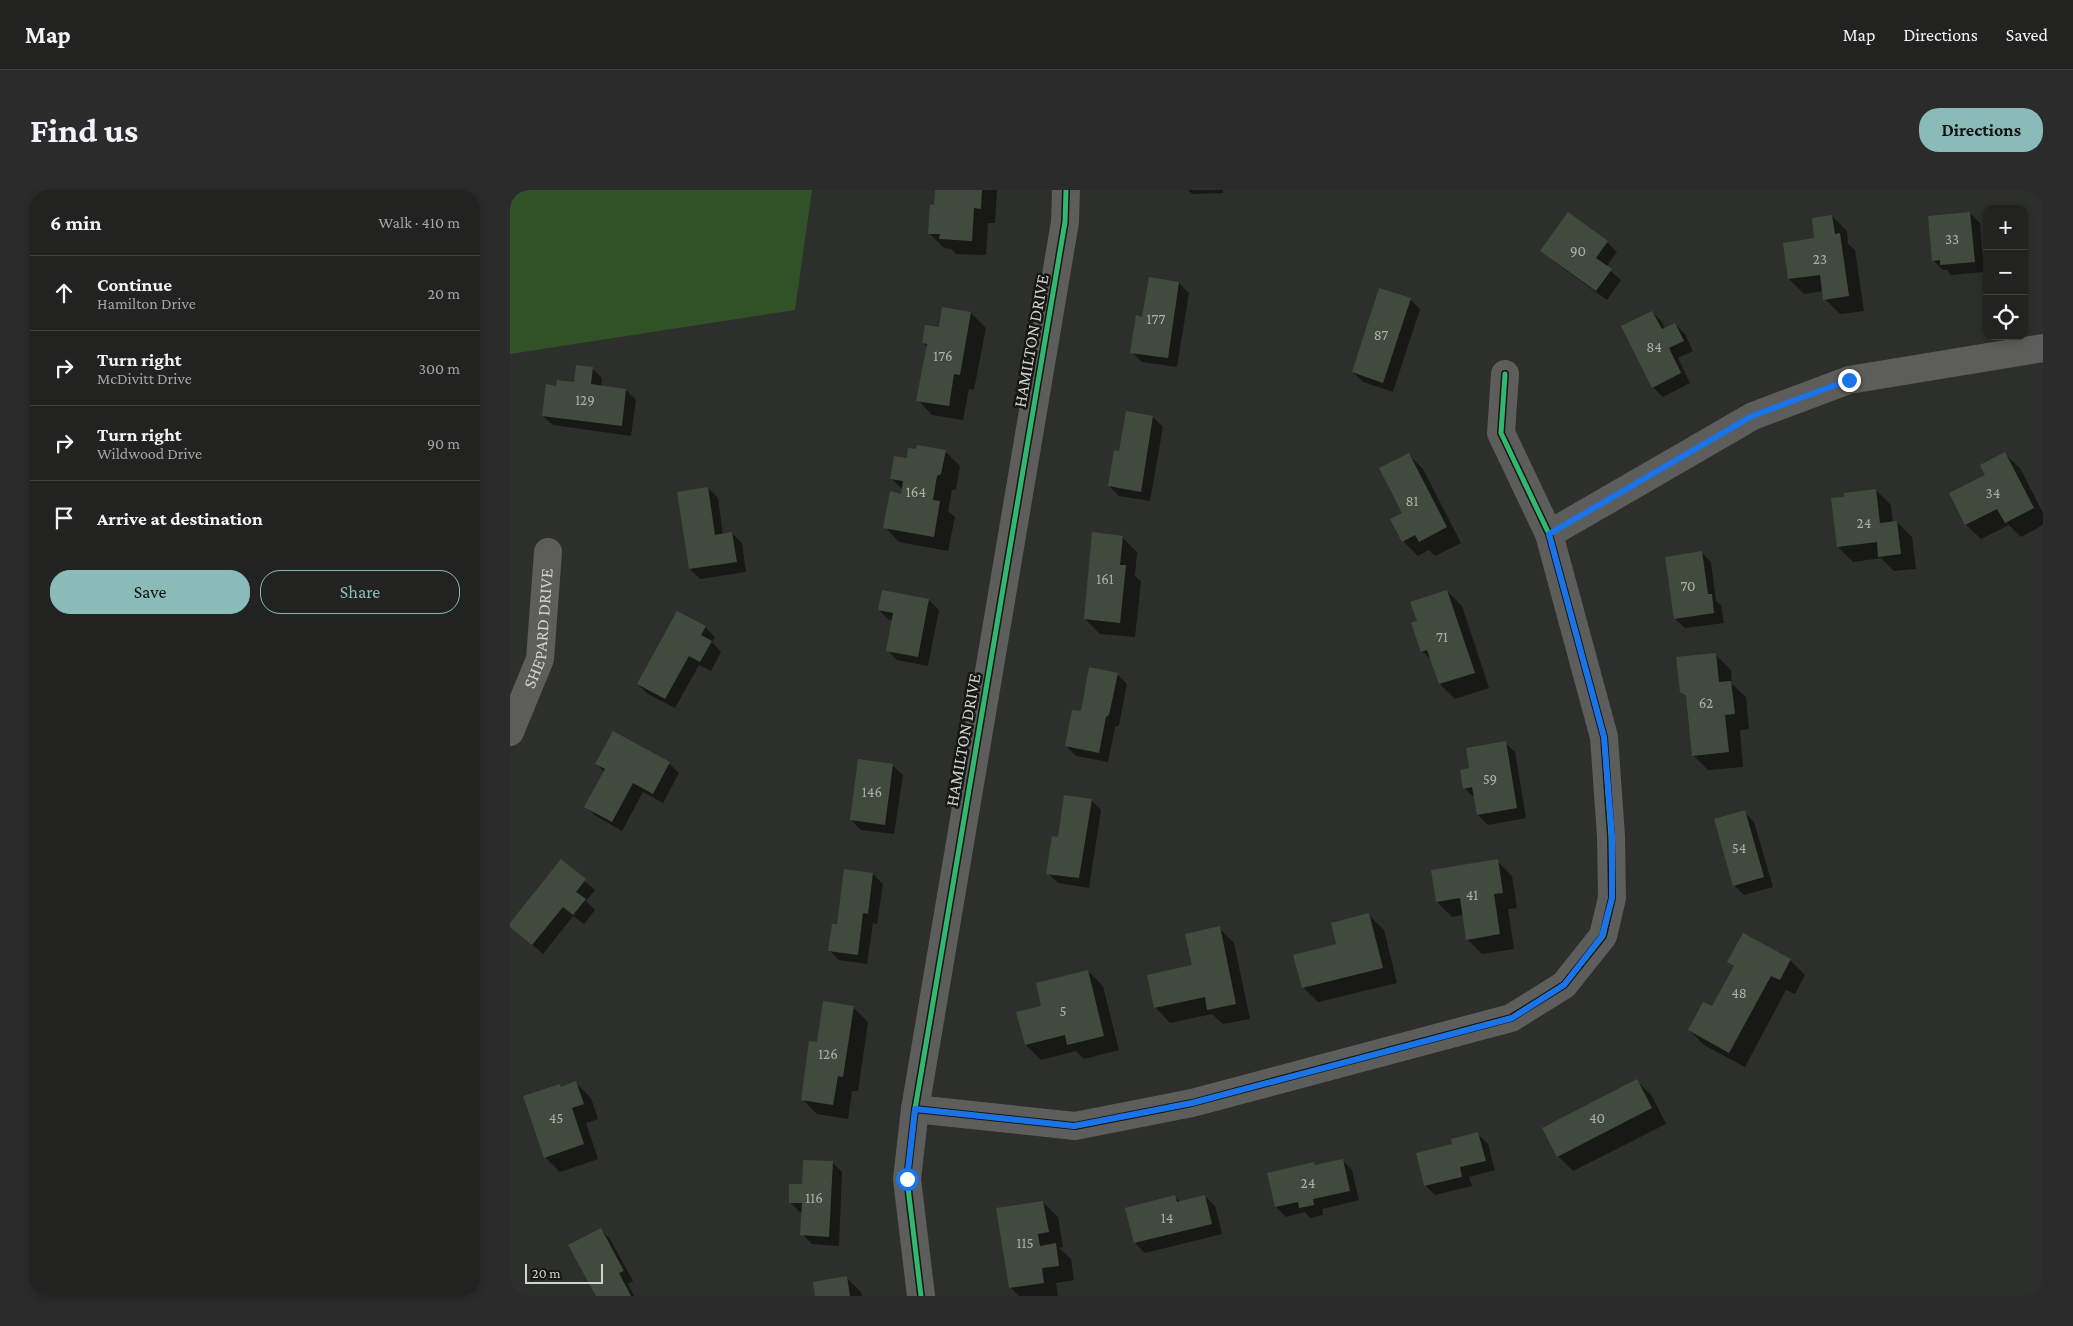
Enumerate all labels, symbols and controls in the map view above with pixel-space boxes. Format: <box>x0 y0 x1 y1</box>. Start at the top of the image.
text: Map <box>25 21 71 48</box>
text: Map <box>1843 25 1875 45</box>
text: Directions <box>1903 25 1978 45</box>
text: Saved <box>2006 25 2048 45</box>
button: Directions <box>1919 108 2043 152</box>
text: Find us <box>30 111 138 150</box>
map controls <box>1983 205 2028 340</box>
button: + <box>1983 205 2028 250</box>
text: 6 min <box>50 211 101 235</box>
text: Walk · 410 m <box>379 214 460 231</box>
house number: 33 <box>1945 231 1959 247</box>
house number: 90 <box>1570 243 1586 259</box>
button: − <box>1983 250 2028 295</box>
house number: 23 <box>1813 251 1827 267</box>
street label: HAMILTON DRIVE <box>1009 273 1053 409</box>
text: Continue <box>97 274 172 295</box>
icon: ahead <box>50 279 78 307</box>
text: 20 m <box>427 285 460 302</box>
text: Hamilton Drive <box>97 295 196 312</box>
button: locate <box>1983 295 2028 340</box>
house number: 177 <box>1147 311 1165 327</box>
house number: 87 <box>1374 327 1388 343</box>
house number: 84 <box>1646 339 1662 355</box>
house number: 176 <box>933 348 953 364</box>
text: Turn right <box>97 349 182 370</box>
icon: right <box>50 354 78 382</box>
text: 300 m <box>418 360 460 377</box>
route end <box>1838 369 1861 392</box>
text: McDivitt Drive <box>97 370 192 387</box>
house number: 129 <box>575 392 595 408</box>
text: Turn right <box>97 424 182 445</box>
icon: right <box>50 429 78 457</box>
text: 90 m <box>427 435 460 452</box>
text: Wildwood Drive <box>97 445 202 462</box>
house number: 164 <box>906 484 926 500</box>
house number: 34 <box>1986 485 2000 501</box>
house number: 81 <box>1405 493 1419 509</box>
icon: arrive <box>50 504 78 532</box>
text: Arrive at destination <box>97 508 263 529</box>
house number: 24 <box>1857 515 1871 531</box>
street label: SHEPARD DRIVE <box>519 567 557 691</box>
button: Save <box>50 570 250 614</box>
button: Share <box>260 570 460 614</box>
house number: 161 <box>1096 571 1114 587</box>
house number: 70 <box>1680 578 1696 594</box>
house number: 71 <box>1436 629 1448 645</box>
street label: HAMILTON DRIVE <box>941 672 985 808</box>
house number: 62 <box>1699 695 1713 711</box>
house number: 59 <box>1483 771 1497 787</box>
house number: 146 <box>862 784 882 800</box>
house number: 54 <box>1732 840 1746 856</box>
house number: 41 <box>1466 887 1478 903</box>
house number: 48 <box>1731 985 1747 1001</box>
house number: 5 <box>1059 1003 1067 1019</box>
house number: 126 <box>818 1046 838 1062</box>
house number: 45 <box>549 1110 563 1126</box>
house number: 40 <box>1589 1110 1605 1126</box>
route start <box>896 1168 919 1191</box>
house number: 24 <box>1301 1175 1315 1191</box>
house number: 116 <box>805 1190 823 1206</box>
house number: 14 <box>1161 1210 1173 1226</box>
house number: 115 <box>1016 1235 1034 1251</box>
scale bar <box>525 1261 602 1284</box>
text: 20 m <box>532 1265 560 1281</box>

